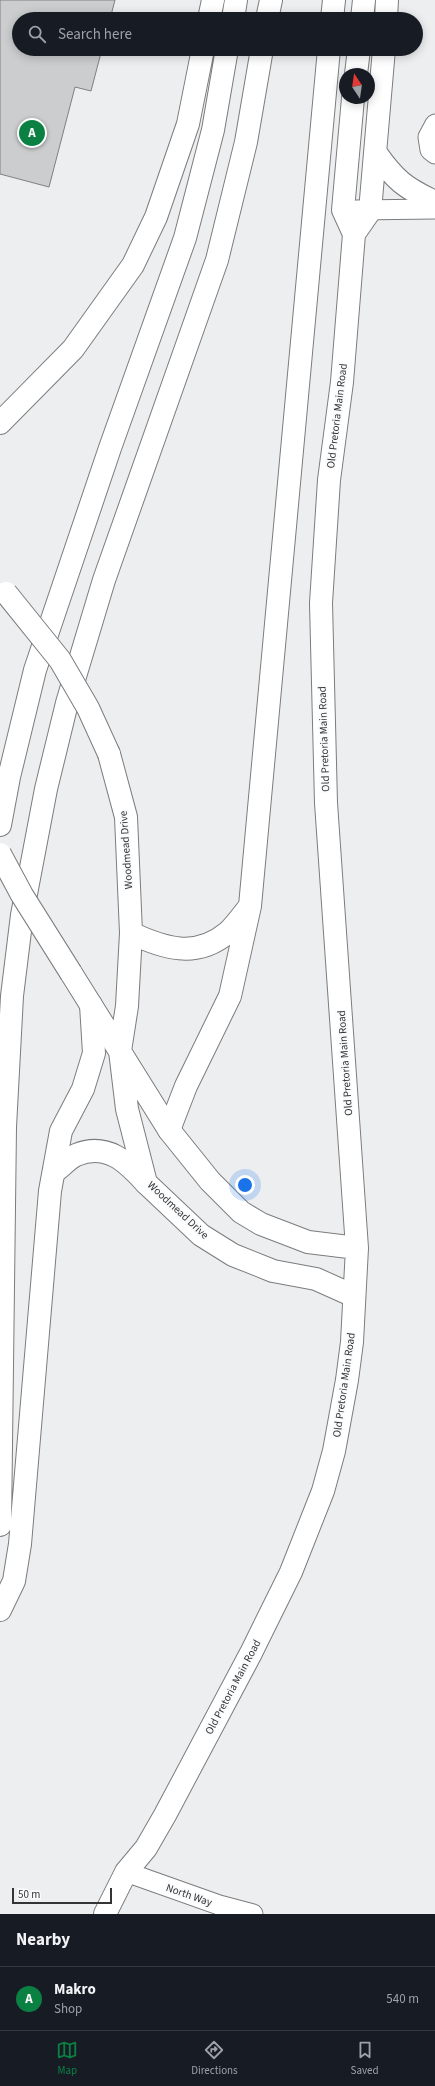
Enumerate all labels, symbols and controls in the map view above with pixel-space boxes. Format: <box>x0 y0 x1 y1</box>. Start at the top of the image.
search box <box>12 12 423 56</box>
icon: search <box>26 23 48 45</box>
text: Search here <box>58 24 132 45</box>
north arrow <box>339 68 375 104</box>
pin: A <box>19 118 45 148</box>
street label: Old Pretoria Main Road <box>323 363 351 469</box>
street label: Old Pretoria Main Road <box>315 686 333 792</box>
street label: Woodmead Drive <box>116 810 136 890</box>
street label: Old Pretoria Main Road <box>334 1010 356 1116</box>
your location <box>235 1175 255 1195</box>
street label: Woodmead Drive <box>144 1178 212 1243</box>
street label: Old Pretoria Main Road <box>329 1332 359 1438</box>
street label: Old Pretoria Main Road <box>202 1637 264 1737</box>
street label: North Way <box>164 1880 214 1910</box>
scale bar <box>12 1886 112 1905</box>
text: 50 m <box>18 1887 40 1902</box>
text: Nearby <box>16 1928 70 1952</box>
text: Makro <box>54 1979 96 2000</box>
text: A <box>25 1990 33 2008</box>
text: 540 m <box>386 1990 419 2008</box>
text: Shop <box>54 2000 82 2018</box>
tab: Map <box>56 2039 78 2078</box>
tab: Directions <box>191 2039 238 2078</box>
tab: Saved <box>351 2039 379 2078</box>

